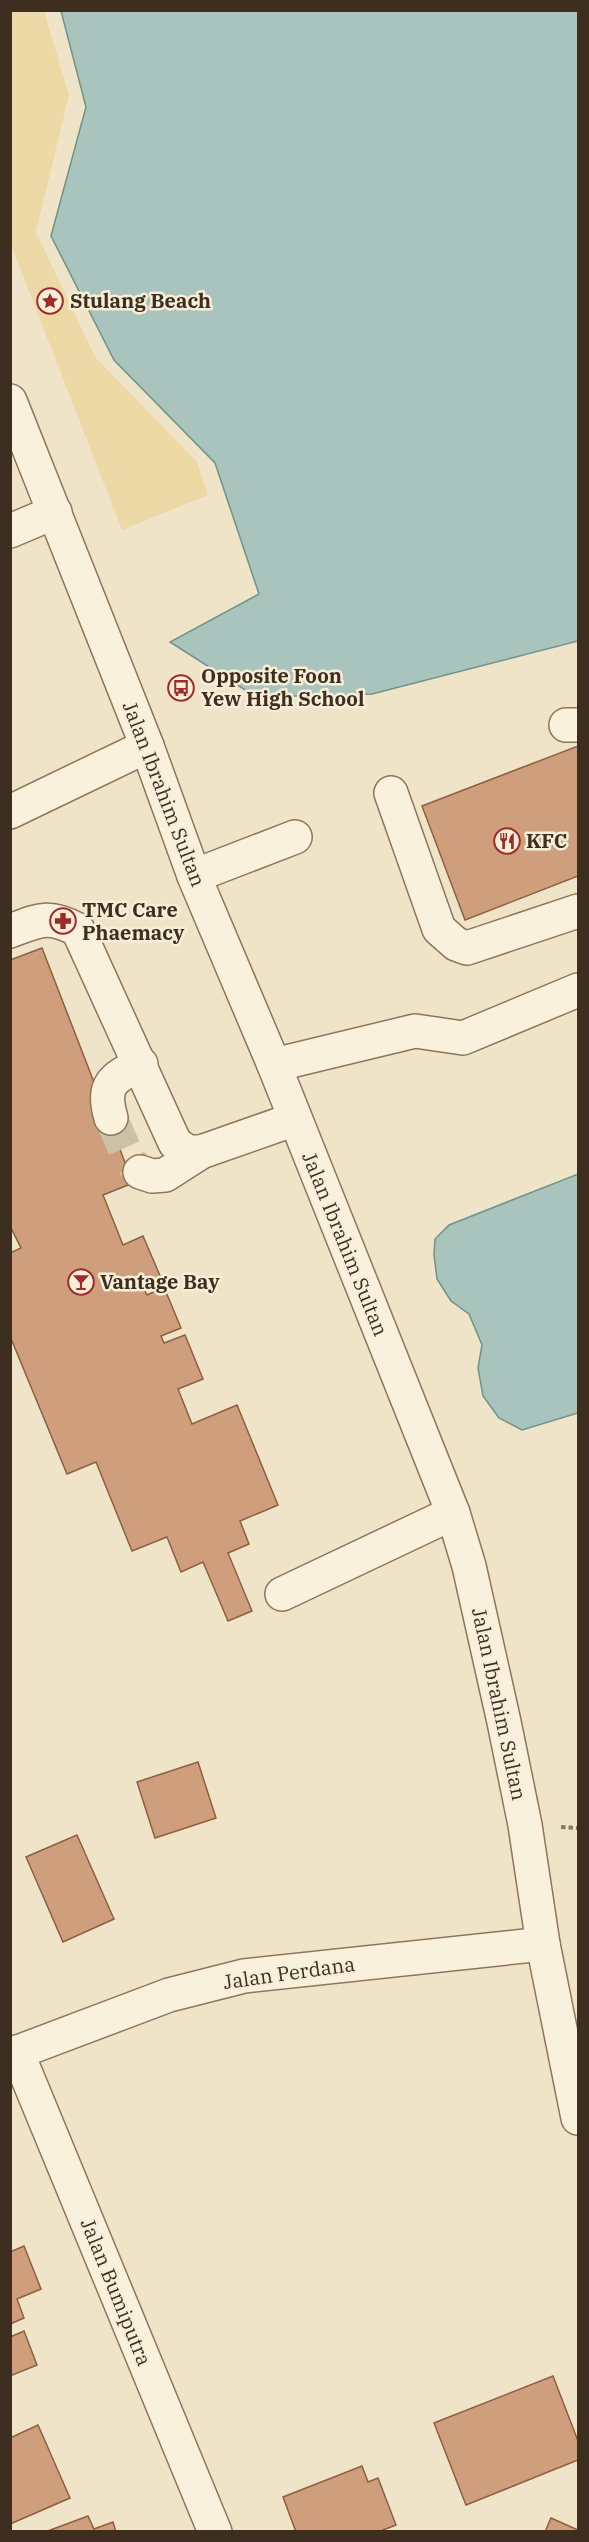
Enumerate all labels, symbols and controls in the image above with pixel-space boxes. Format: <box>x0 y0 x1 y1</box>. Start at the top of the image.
place icon: Stulang Beach <box>35 286 65 316</box>
place label: Stulang Beach <box>70 287 211 314</box>
place label: Opposite Foon Yew High School <box>201 662 364 712</box>
bus stop icon: Opposite Foon Yew High School <box>166 673 196 703</box>
street label: Jalan Ibrahim Sultan <box>117 697 212 891</box>
restaurant icon: KFC <box>492 826 522 856</box>
place label: KFC <box>526 827 567 854</box>
place label: TMC Care Phaemacy <box>82 896 185 946</box>
pharmacy icon: TMC Care Phaemacy <box>48 906 78 936</box>
street label: Jalan Ibrahim Sultan <box>296 1148 395 1340</box>
bar icon: Vantage Bay <box>66 1267 96 1297</box>
place label: Vantage Bay <box>100 1268 220 1295</box>
street label: Jalan Ibrahim Sultan <box>466 1605 533 1803</box>
street label: Jalan Perdana <box>221 1950 357 1995</box>
street label: Jalan Bumiputra <box>75 2214 158 2370</box>

